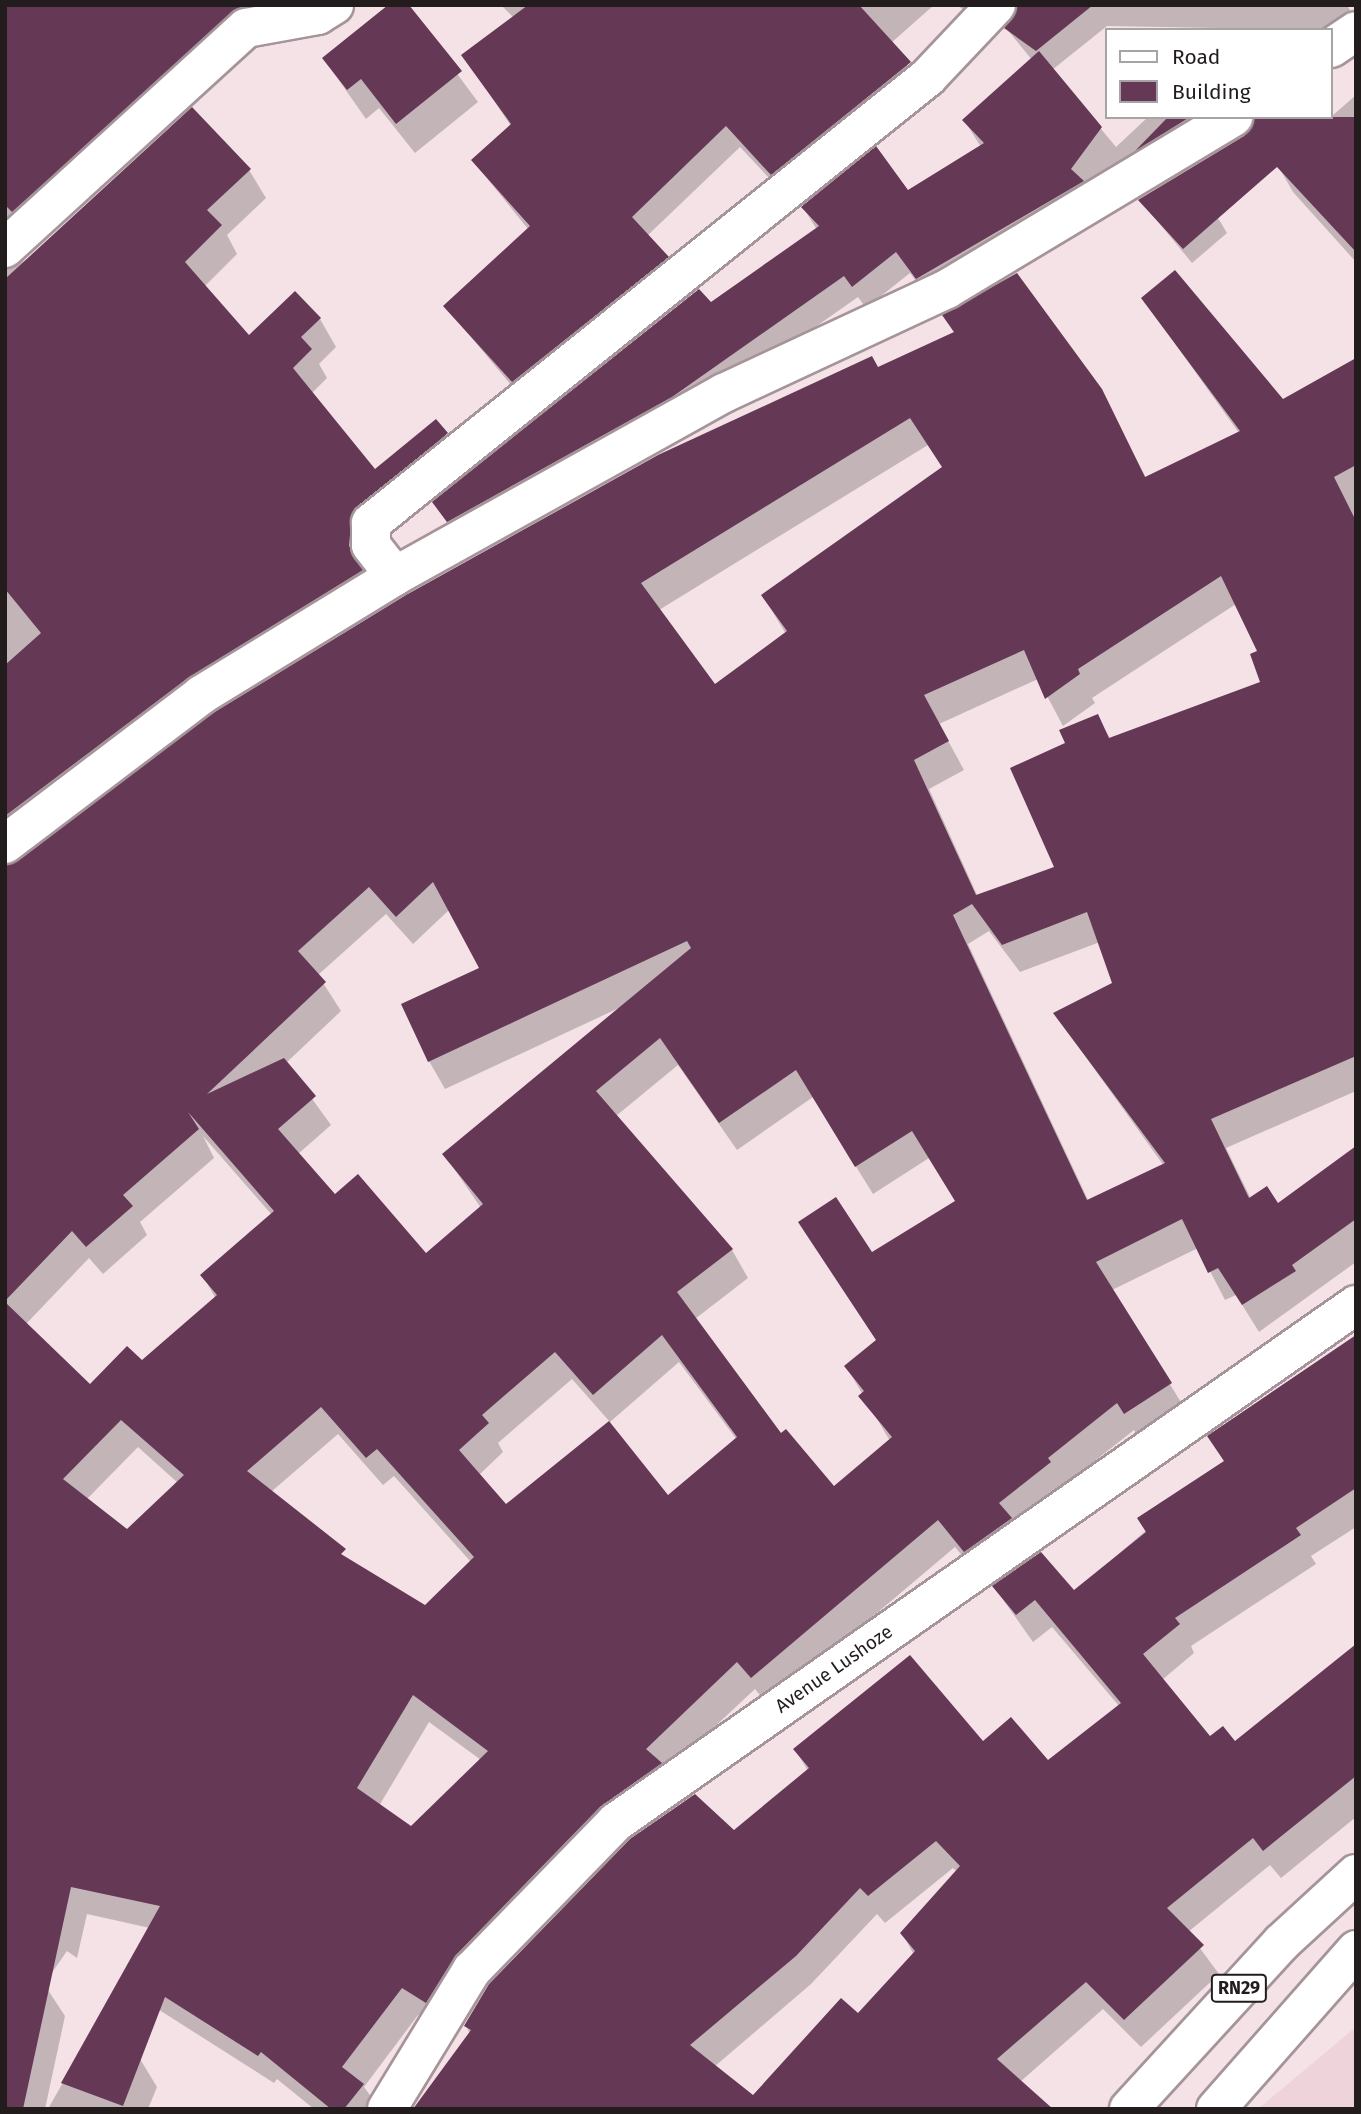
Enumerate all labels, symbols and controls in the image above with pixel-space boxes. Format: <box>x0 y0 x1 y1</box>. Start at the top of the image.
legend <box>1106 28 1333 119</box>
text: Road <box>1172 44 1220 70</box>
text: Building <box>1172 79 1251 105</box>
street label: Avenue Lushoze <box>771 1620 897 1718</box>
road number: RN29 <box>1209 1974 1269 2002</box>

